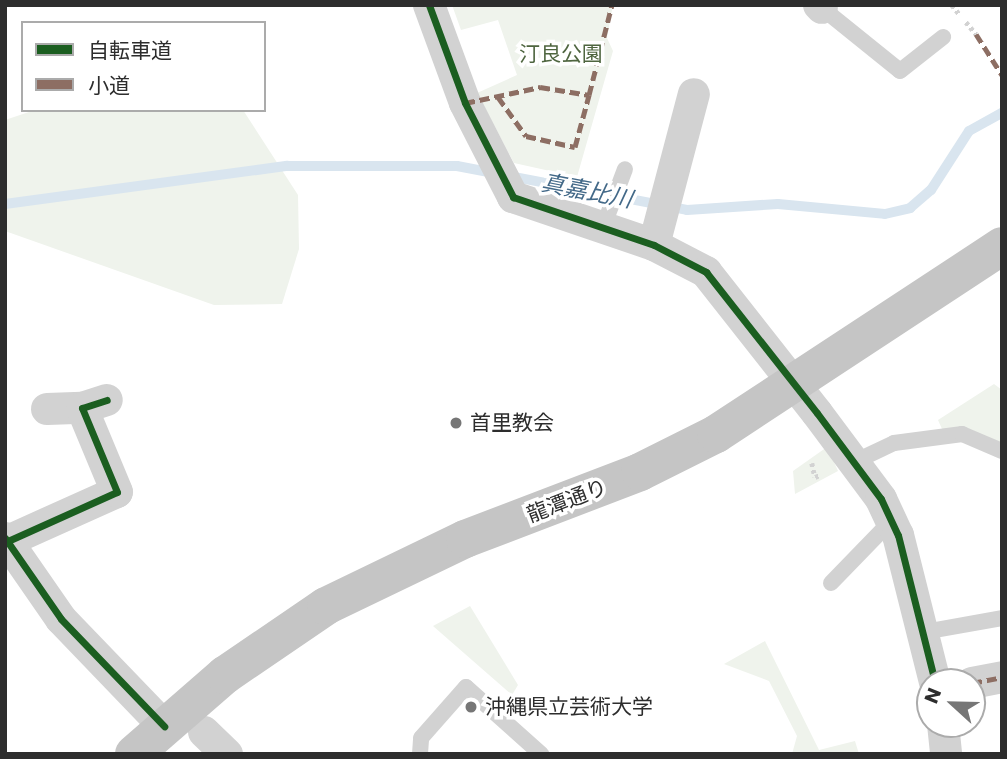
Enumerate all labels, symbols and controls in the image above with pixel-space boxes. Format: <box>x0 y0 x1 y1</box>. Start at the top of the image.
legend <box>21 21 266 112</box>
text: 自転車道 <box>88 36 172 65</box>
park label: 汀良公園 <box>519 41 603 67</box>
text: 小道 <box>88 71 130 100</box>
water label: 真嘉比川 <box>539 169 635 213</box>
place label: 首里教会 <box>470 410 554 436</box>
marker: 首里教会 <box>448 415 464 431</box>
street label: 龍潭通り <box>523 474 611 528</box>
north arrow <box>916 668 986 738</box>
text: N <box>918 684 948 707</box>
place label: 沖縄県立芸術大学 <box>485 694 653 720</box>
marker: 沖縄県立芸術大学 <box>463 699 479 715</box>

